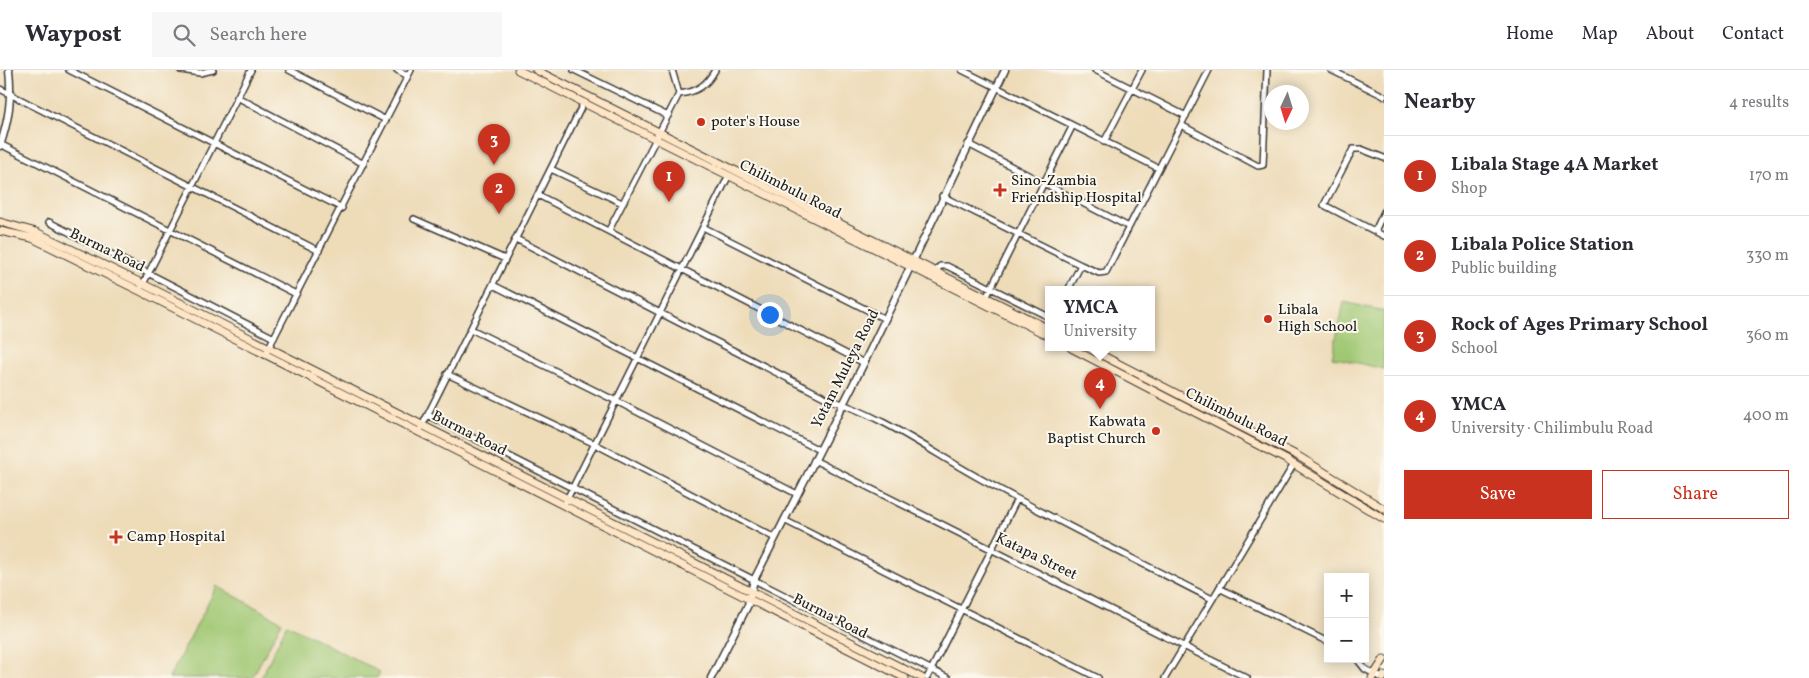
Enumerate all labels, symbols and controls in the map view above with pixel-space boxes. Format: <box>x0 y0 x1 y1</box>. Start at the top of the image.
search box <box>152 12 502 57</box>
text: Waypost <box>25 18 122 52</box>
icon: search <box>170 21 198 49</box>
text: Search here <box>210 22 307 48</box>
text: Home <box>1506 22 1554 47</box>
text: Map <box>1582 22 1618 47</box>
text: About <box>1646 22 1694 47</box>
text: Contact <box>1722 22 1784 47</box>
north arrow <box>1264 85 1309 130</box>
text: Nearby <box>1404 88 1475 117</box>
text: 4 results <box>1729 92 1789 114</box>
place label: poter's House <box>711 112 800 133</box>
marker: poter's House <box>695 116 707 128</box>
pin: 3 <box>478 124 510 165</box>
text: Libala Stage 4A Market <box>1451 152 1658 178</box>
street label: Chilimbulu Road <box>735 155 845 225</box>
pin: 1 <box>653 161 685 202</box>
text: 1 <box>1417 165 1423 187</box>
text: 170 m <box>1749 165 1789 187</box>
place label: Sino-Zambia Friendship Hospital <box>1011 171 1142 209</box>
pin: 2 <box>483 173 515 214</box>
text: Shop <box>1451 178 1487 200</box>
marker: Sino-Zambia Friendship Hospital <box>993 183 1007 197</box>
street label: Burma Road <box>66 224 148 278</box>
text: Libala Police Station <box>1451 232 1634 258</box>
text: 2 <box>1416 245 1424 267</box>
text: 330 m <box>1746 245 1789 267</box>
text: Public building <box>1451 258 1557 280</box>
popup <box>1045 286 1155 351</box>
text: YMCA <box>1063 295 1118 321</box>
place label: Libala High School <box>1278 300 1357 338</box>
your location <box>757 302 783 328</box>
street label: Yotam Muleya Road <box>807 306 885 432</box>
text: Rock of Ages Primary School <box>1451 312 1708 338</box>
marker: Libala High School <box>1262 313 1274 325</box>
text: University <box>1063 321 1137 343</box>
text: 3 <box>1416 325 1424 347</box>
text: 360 m <box>1746 325 1789 347</box>
text: School <box>1451 338 1498 360</box>
pin: 4 <box>1084 368 1116 409</box>
street label: Chilimbulu Road <box>1181 383 1291 453</box>
text: YMCA <box>1451 392 1506 418</box>
text: 4 <box>1415 405 1425 427</box>
text: 400 m <box>1743 405 1789 427</box>
street label: Burma Road <box>428 406 510 462</box>
place label: Kabwata Baptist Church <box>1047 412 1146 450</box>
text: University · Chilimbulu Road <box>1451 418 1653 440</box>
marker: Kabwata Baptist Church <box>1150 425 1162 437</box>
button: Save <box>1404 470 1592 519</box>
button: Share <box>1602 470 1789 519</box>
place label: Camp Hospital <box>127 527 225 548</box>
street label: Katapa Street <box>992 528 1080 586</box>
marker: Camp Hospital <box>109 530 123 544</box>
map controls <box>1324 573 1369 663</box>
button: + <box>1324 573 1369 618</box>
street label: Burma Road <box>789 589 871 645</box>
button: − <box>1324 618 1369 663</box>

